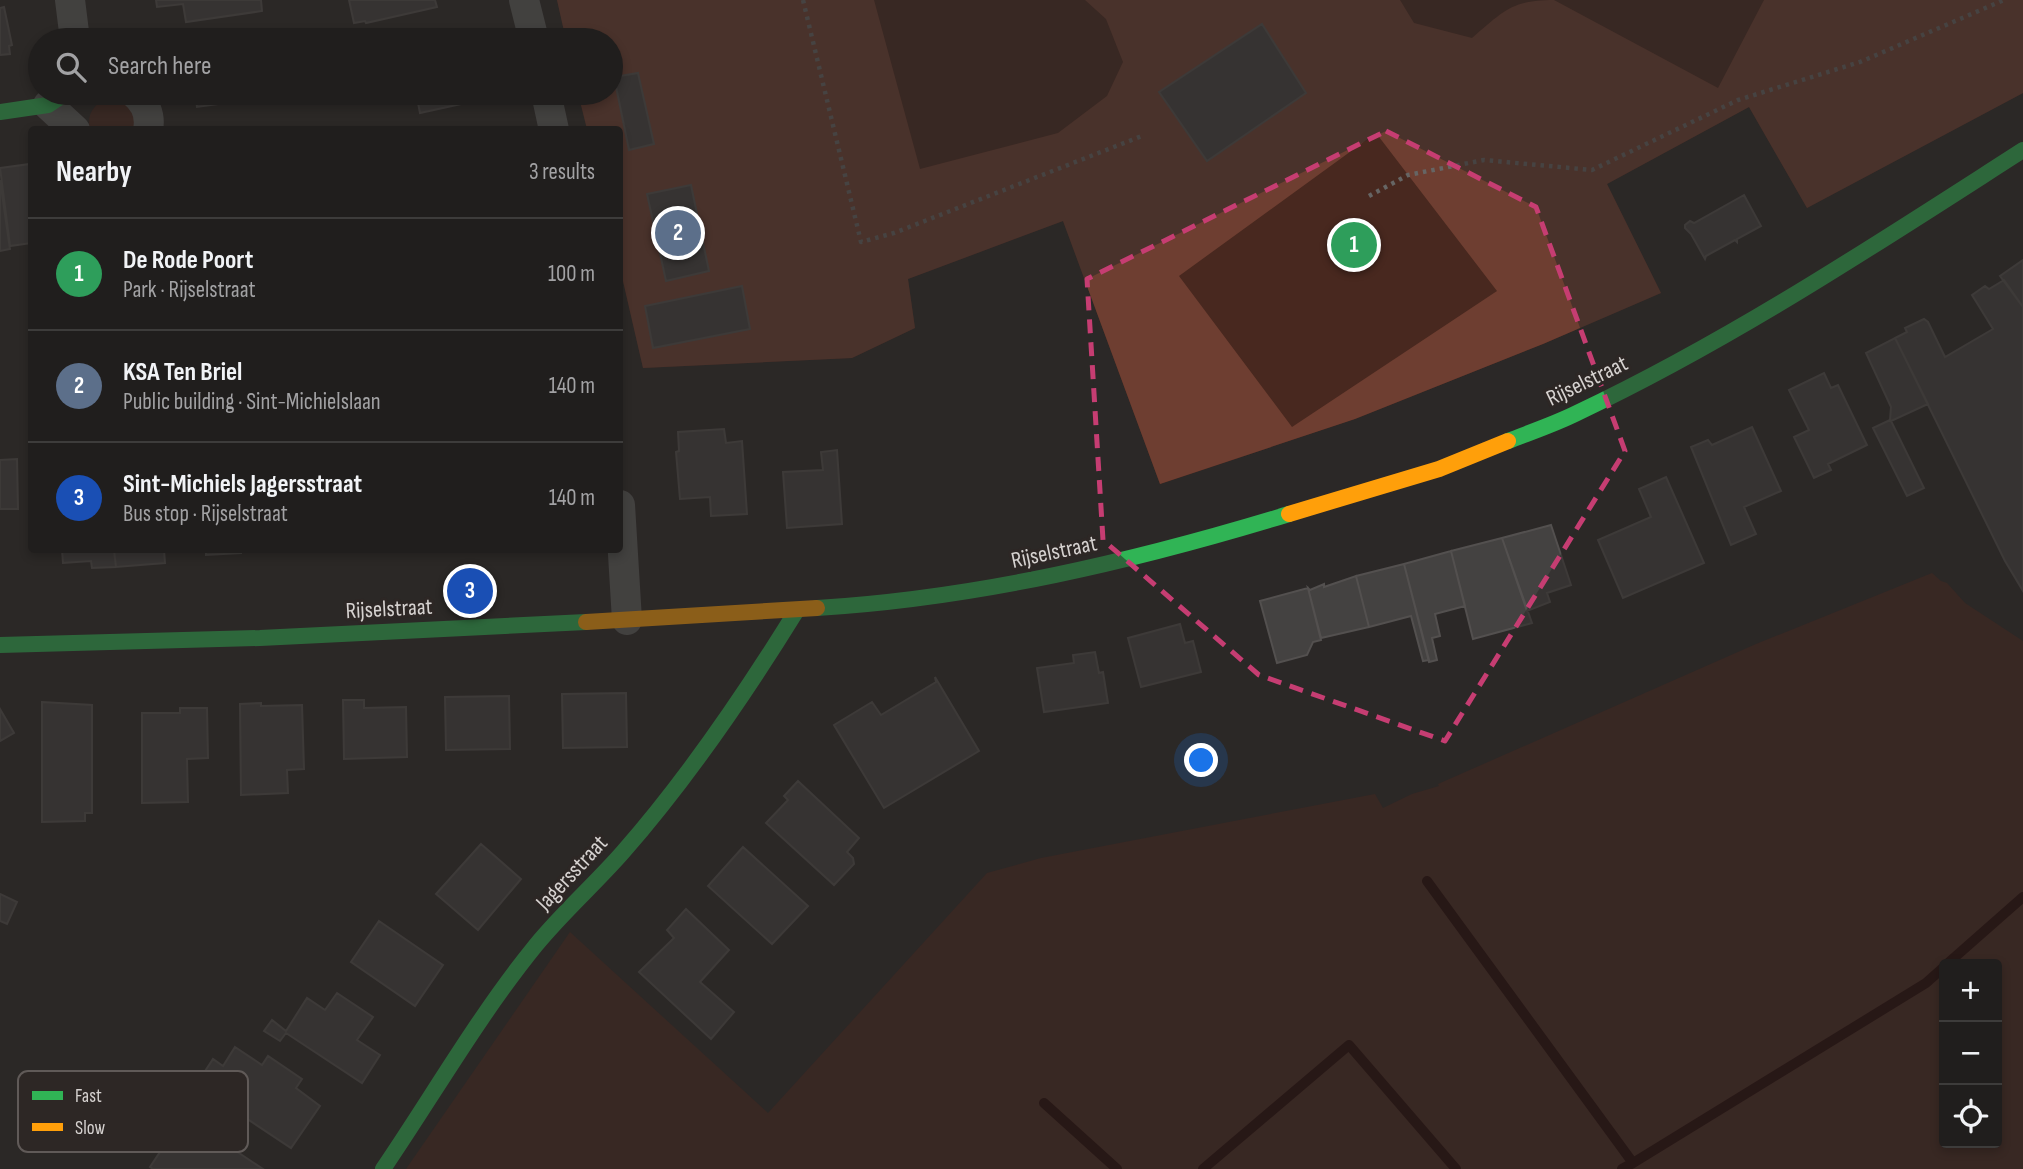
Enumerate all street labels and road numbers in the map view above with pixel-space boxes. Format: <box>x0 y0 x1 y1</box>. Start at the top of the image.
street label: Rijselstraat <box>1542 349 1632 413</box>
street label: Rijselstraat <box>1009 529 1099 575</box>
street label: Rijselstraat <box>345 593 433 625</box>
street label: Jagersstraat <box>530 830 614 917</box>

